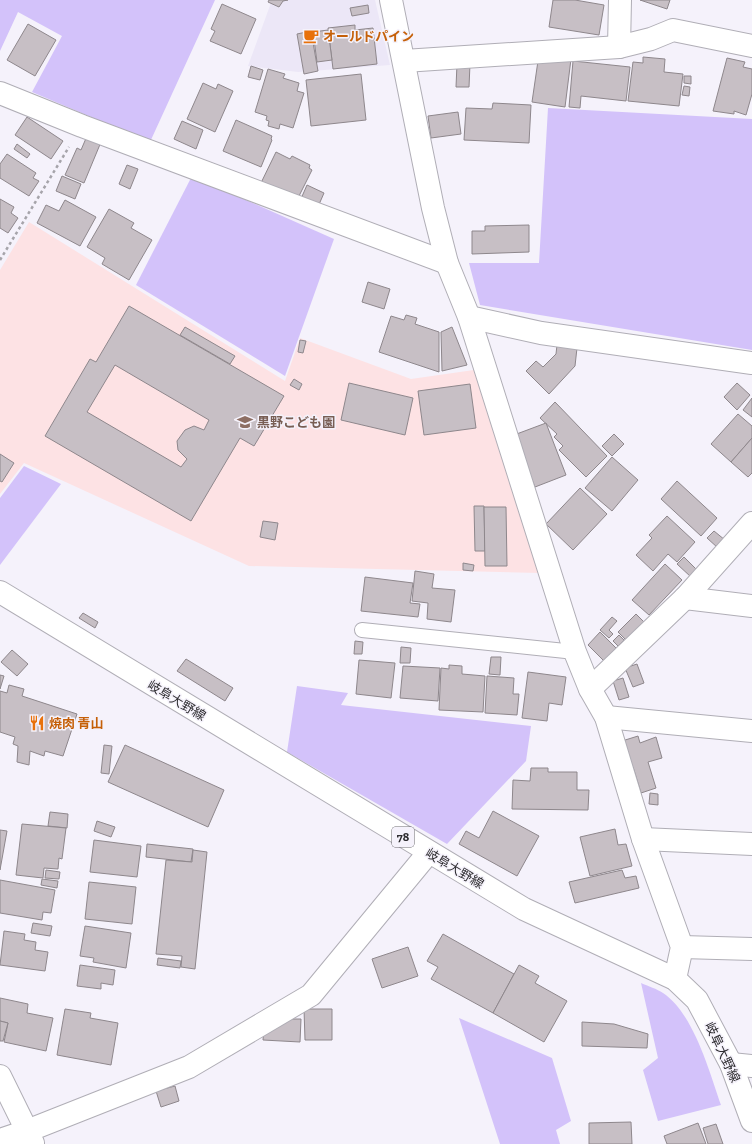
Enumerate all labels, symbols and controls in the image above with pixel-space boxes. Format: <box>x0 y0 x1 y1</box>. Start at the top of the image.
cafe icon: オールドパイン <box>302 27 320 45</box>
place label: オールドパイン <box>323 29 414 44</box>
school or university icon: 黒野こども園 <box>236 413 254 431</box>
place label: 黒野こども園 <box>257 415 335 430</box>
street label: 岐阜大野線 <box>145 677 208 724</box>
restaurant icon: 焼肉 青山 <box>28 714 46 732</box>
place label: 焼肉 青山 <box>49 716 103 731</box>
road number: 78 <box>392 827 414 847</box>
street label: 岐阜大野線 <box>423 845 486 892</box>
street label: 岐阜大野線 <box>702 1020 743 1085</box>

